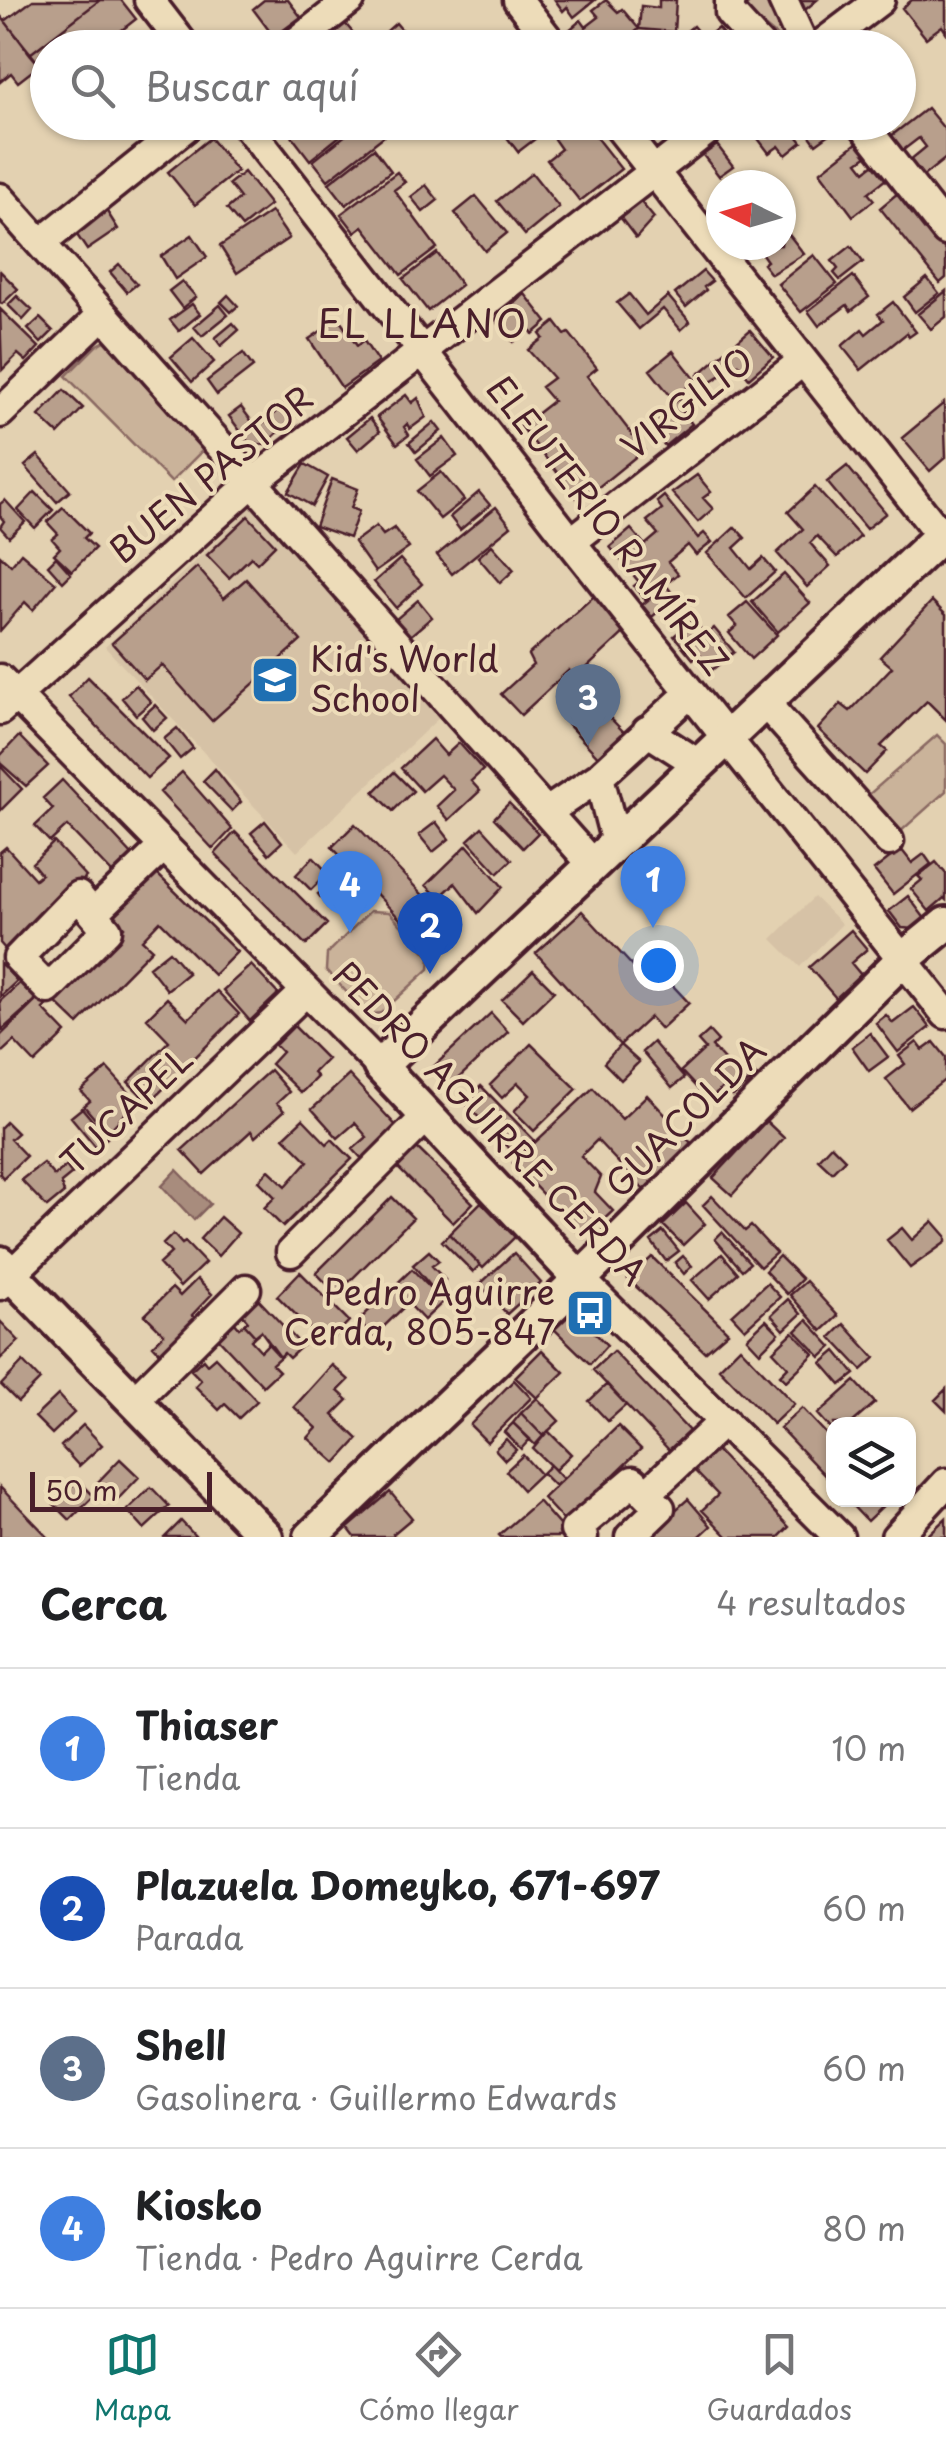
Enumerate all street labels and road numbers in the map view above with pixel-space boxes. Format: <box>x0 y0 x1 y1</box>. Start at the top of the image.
street label: VIRGILIO <box>609 333 764 471</box>
street label: ELEUTERIO RAMÍREZ <box>475 363 743 685</box>
street label: BUEN PASTOR <box>97 372 324 575</box>
street label: PEDRO AGUIRRE CERDA <box>322 948 660 1296</box>
street label: GUACOLDA <box>592 1024 777 1209</box>
street label: TUCAPEL <box>47 1033 203 1186</box>

